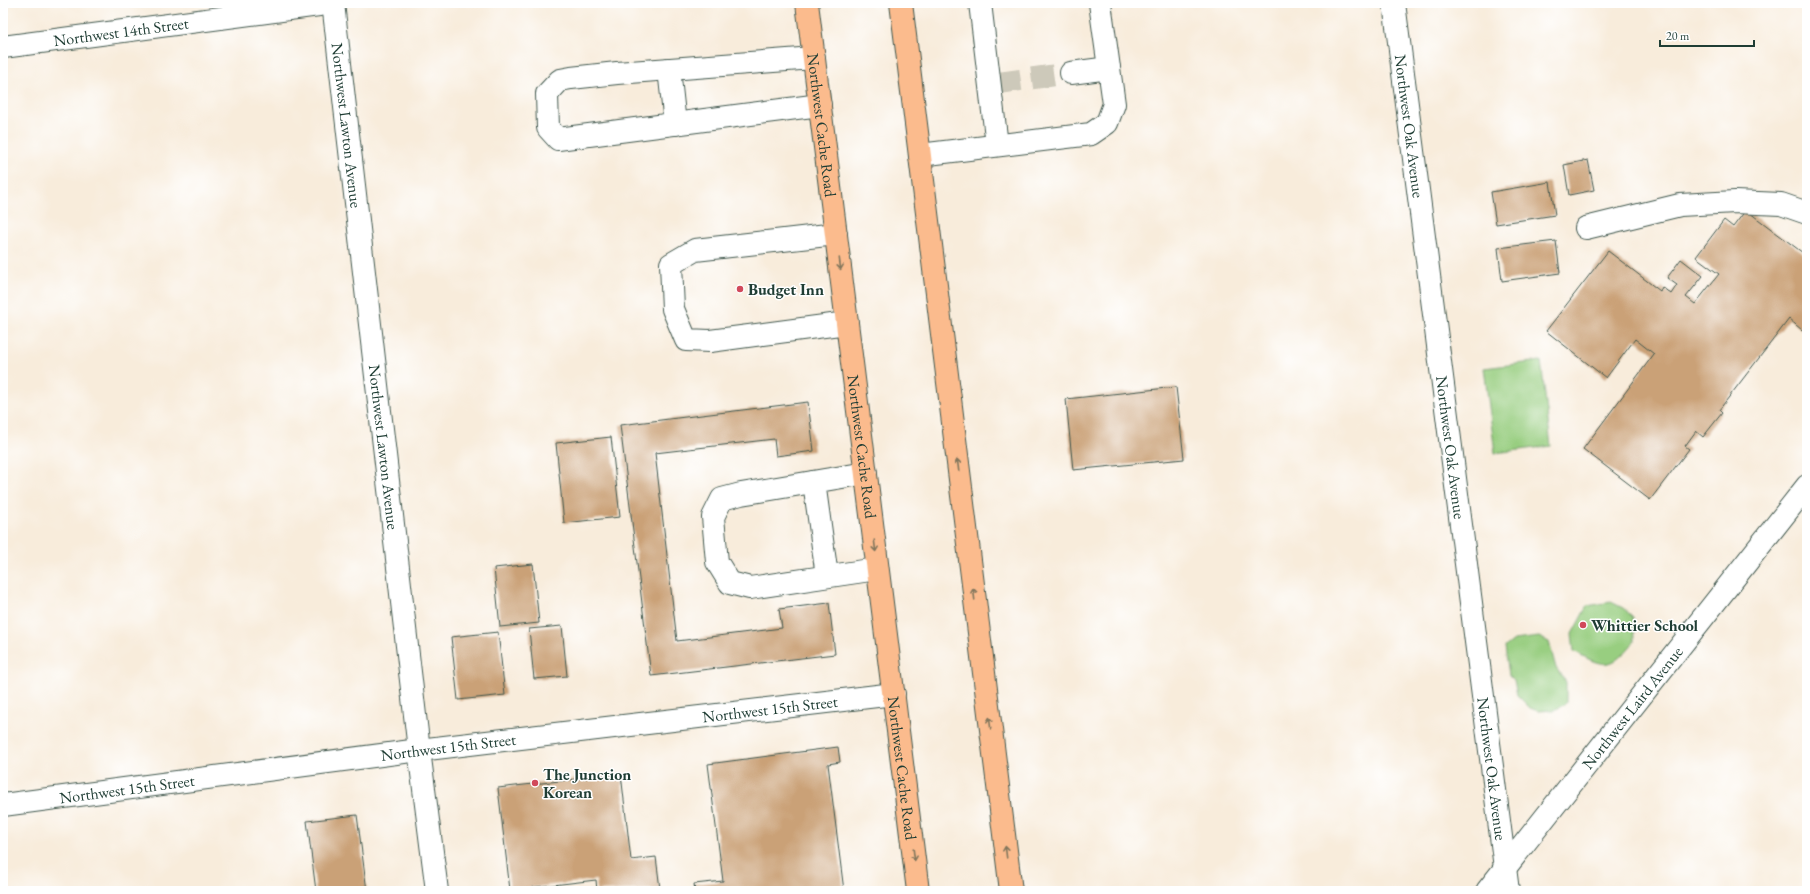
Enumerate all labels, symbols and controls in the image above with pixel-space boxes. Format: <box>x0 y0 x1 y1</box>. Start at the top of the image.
street label: Northwest 14th Street <box>52 12 190 51</box>
scale bar <box>1660 22 1754 48</box>
text: 20 m <box>1666 28 1690 44</box>
street label: Northwest Lawton Avenue <box>327 42 367 209</box>
street label: Northwest Cache Road <box>803 52 842 199</box>
street label: Northwest Oak Avenue <box>1390 53 1429 199</box>
one-way arrow <box>836 257 844 270</box>
place label: Budget Inn <box>748 279 824 300</box>
marker: Budget Inn <box>735 284 745 294</box>
street label: Northwest Lawton Avenue <box>364 363 404 531</box>
street label: Northwest Cache Road <box>843 374 882 520</box>
street label: Northwest Oak Avenue <box>1431 374 1471 520</box>
one-way arrow <box>955 459 962 472</box>
one-way arrow <box>871 539 878 552</box>
one-way arrow <box>971 588 978 601</box>
place label: Whittier School <box>1591 615 1699 636</box>
marker: Whittier School <box>1578 620 1588 630</box>
street label: Northwest Laird Avenue <box>1577 642 1687 773</box>
street label: Northwest 15th Street <box>701 690 839 727</box>
street label: Northwest Cache Road <box>883 695 922 842</box>
street label: Northwest Oak Avenue <box>1473 696 1512 842</box>
one-way arrow <box>987 717 994 730</box>
street label: Northwest 15th Street <box>379 728 517 765</box>
place label: The Junction Korean <box>543 764 631 803</box>
street label: Northwest 15th Street <box>58 769 196 808</box>
marker: The Junction Korean <box>530 778 540 788</box>
one-way arrow <box>1003 846 1010 859</box>
one-way arrow <box>910 848 918 861</box>

